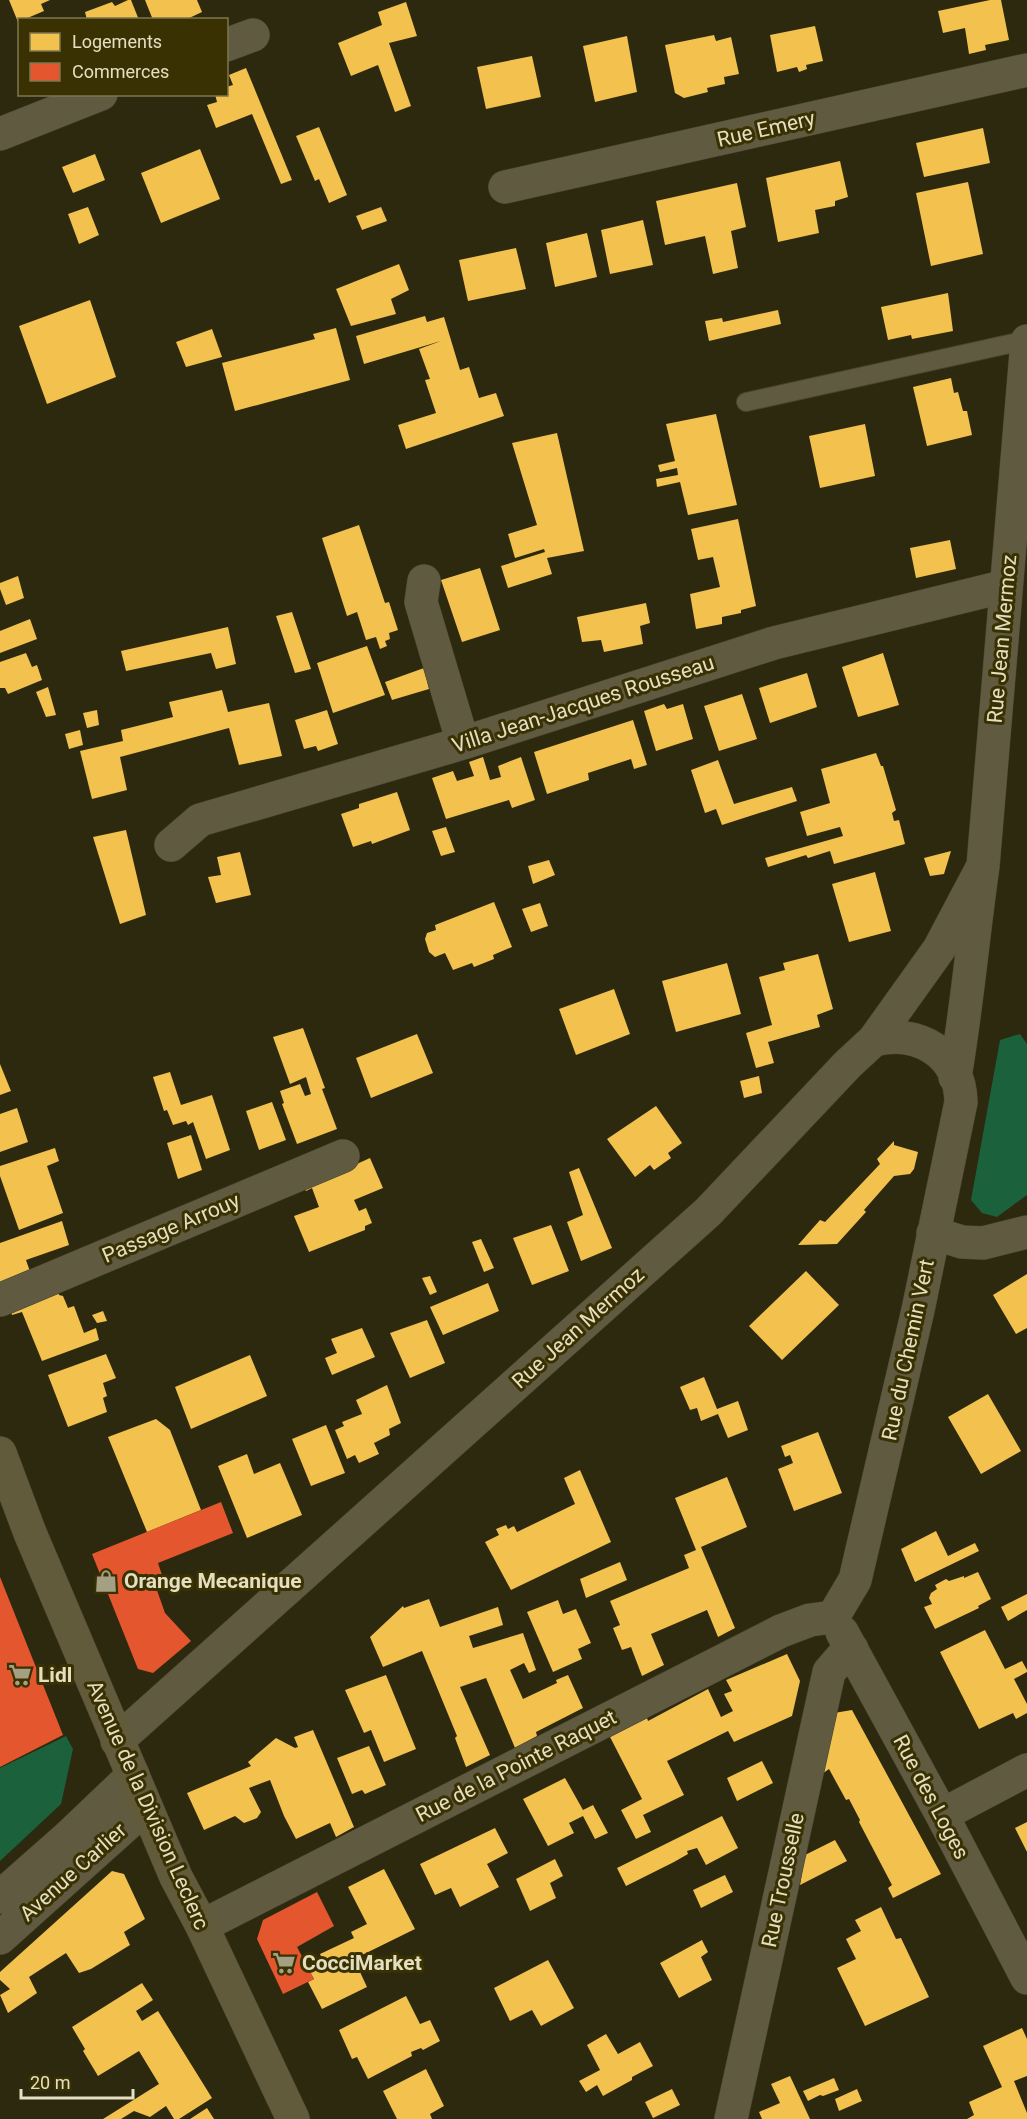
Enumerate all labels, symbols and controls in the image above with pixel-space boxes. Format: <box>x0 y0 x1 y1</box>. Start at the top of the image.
legend <box>18 18 228 96</box>
text: Logements <box>72 31 162 52</box>
text: Commerces <box>72 61 169 82</box>
street label: Rue Emery <box>715 106 817 152</box>
street label: Rue Jean Mermoz <box>983 554 1021 724</box>
street label: Villa Jean-Jacques Rousseau <box>449 650 717 758</box>
street label: Passage Arrouy <box>99 1188 243 1268</box>
street label: Rue du Chemin Vert <box>877 1257 939 1443</box>
street label: Rue Jean Mermoz <box>507 1263 649 1393</box>
shop icon: Orange Mecanique <box>93 1568 119 1594</box>
place label: Orange Mecanique <box>124 1569 302 1593</box>
supermarket icon: Lidl <box>7 1662 33 1688</box>
place label: Lidl <box>38 1663 72 1687</box>
street label: Avenue de la Division Leclerc <box>82 1677 214 1933</box>
street label: Rue de la Pointe Raquet <box>412 1705 620 1827</box>
street label: Rue des Loges <box>888 1731 974 1863</box>
street label: Rue Trousselle <box>757 1811 809 1949</box>
street label: Avenue Carlier <box>15 1818 131 1926</box>
supermarket icon: CocciMarket <box>271 1950 297 1976</box>
place label: CocciMarket <box>302 1951 422 1975</box>
scale bar <box>21 2062 134 2100</box>
text: 20 m <box>30 2072 70 2093</box>

